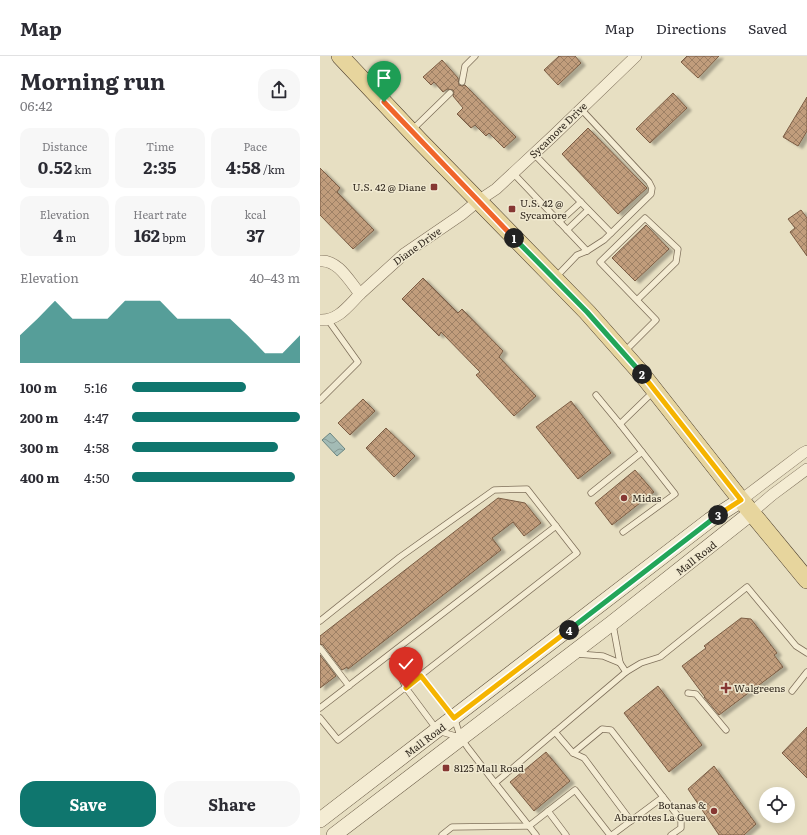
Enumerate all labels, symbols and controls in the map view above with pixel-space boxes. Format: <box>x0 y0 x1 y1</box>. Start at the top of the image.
text: Map <box>20 14 62 42</box>
text: Map <box>604 18 634 38</box>
text: Directions <box>656 18 726 38</box>
text: Saved <box>748 18 787 38</box>
pin <box>367 61 401 102</box>
text: Morning run <box>20 64 165 97</box>
icon: arrive <box>373 67 395 89</box>
button: share <box>258 69 300 111</box>
text: 06:42 <box>20 96 52 115</box>
street label: Sycamore Drive <box>525 98 590 161</box>
text: Distance <box>42 138 87 154</box>
text: Time <box>146 138 174 154</box>
text: Pace <box>244 138 267 154</box>
text: 0.52 <box>38 154 72 179</box>
text: 2:35 <box>143 154 177 179</box>
text: 4:58 <box>226 154 261 179</box>
text: km <box>72 161 92 177</box>
text: /km <box>261 161 285 177</box>
place label: U.S. 42 @ Diane <box>353 179 426 194</box>
marker: U.S. 42 @ Diane <box>429 182 439 192</box>
place label: U.S. 42 @ Sycamore <box>520 195 567 222</box>
marker: U.S. 42 @ Sycamore <box>507 204 517 214</box>
text: Elevation <box>40 206 90 222</box>
text: Heart rate <box>133 206 187 222</box>
text: kcal <box>244 206 266 222</box>
text: 4 <box>53 222 63 247</box>
text: 162 <box>134 222 160 247</box>
text: 37 <box>246 222 265 247</box>
street label: Diane Drive <box>390 223 444 268</box>
pin: 1 <box>504 228 524 248</box>
text: m <box>63 229 76 245</box>
text: bpm <box>160 229 186 245</box>
text: 1 <box>512 230 516 246</box>
text: Elevation <box>20 268 79 287</box>
text: 40–43 m <box>249 268 300 287</box>
pin: 2 <box>632 364 652 384</box>
text: 2 <box>639 366 645 382</box>
text: 100 m <box>20 378 57 397</box>
text: 5:16 <box>84 378 107 397</box>
text: 200 m <box>20 408 59 427</box>
text: 4:47 <box>84 408 109 427</box>
text: 300 m <box>20 438 59 457</box>
text: 4:58 <box>84 438 109 457</box>
text: 400 m <box>20 468 59 487</box>
text: 4:50 <box>84 468 110 487</box>
place label: Midas <box>632 490 662 505</box>
marker: Midas <box>619 493 629 503</box>
pin: 3 <box>708 505 728 525</box>
text: 3 <box>715 507 721 523</box>
street label: Mall Road <box>672 537 719 578</box>
pin: 4 <box>559 620 579 640</box>
text: 4 <box>566 622 572 638</box>
pin <box>389 647 423 688</box>
icon: check <box>395 653 417 675</box>
place label: Walgreens <box>734 680 786 695</box>
marker: Walgreens <box>721 683 731 693</box>
street label: Mall Road <box>401 719 448 760</box>
place label: 8125 Mall Road <box>454 760 524 775</box>
marker: 8125 Mall Road <box>441 763 451 773</box>
button: Save <box>20 781 156 827</box>
button: Share <box>164 781 300 827</box>
map controls <box>759 787 795 823</box>
button: locate <box>759 787 795 823</box>
place label: Botanas & Abarrotes La Guera <box>614 797 707 824</box>
marker: Botanas & Abarrotes La Guera <box>709 806 719 816</box>

